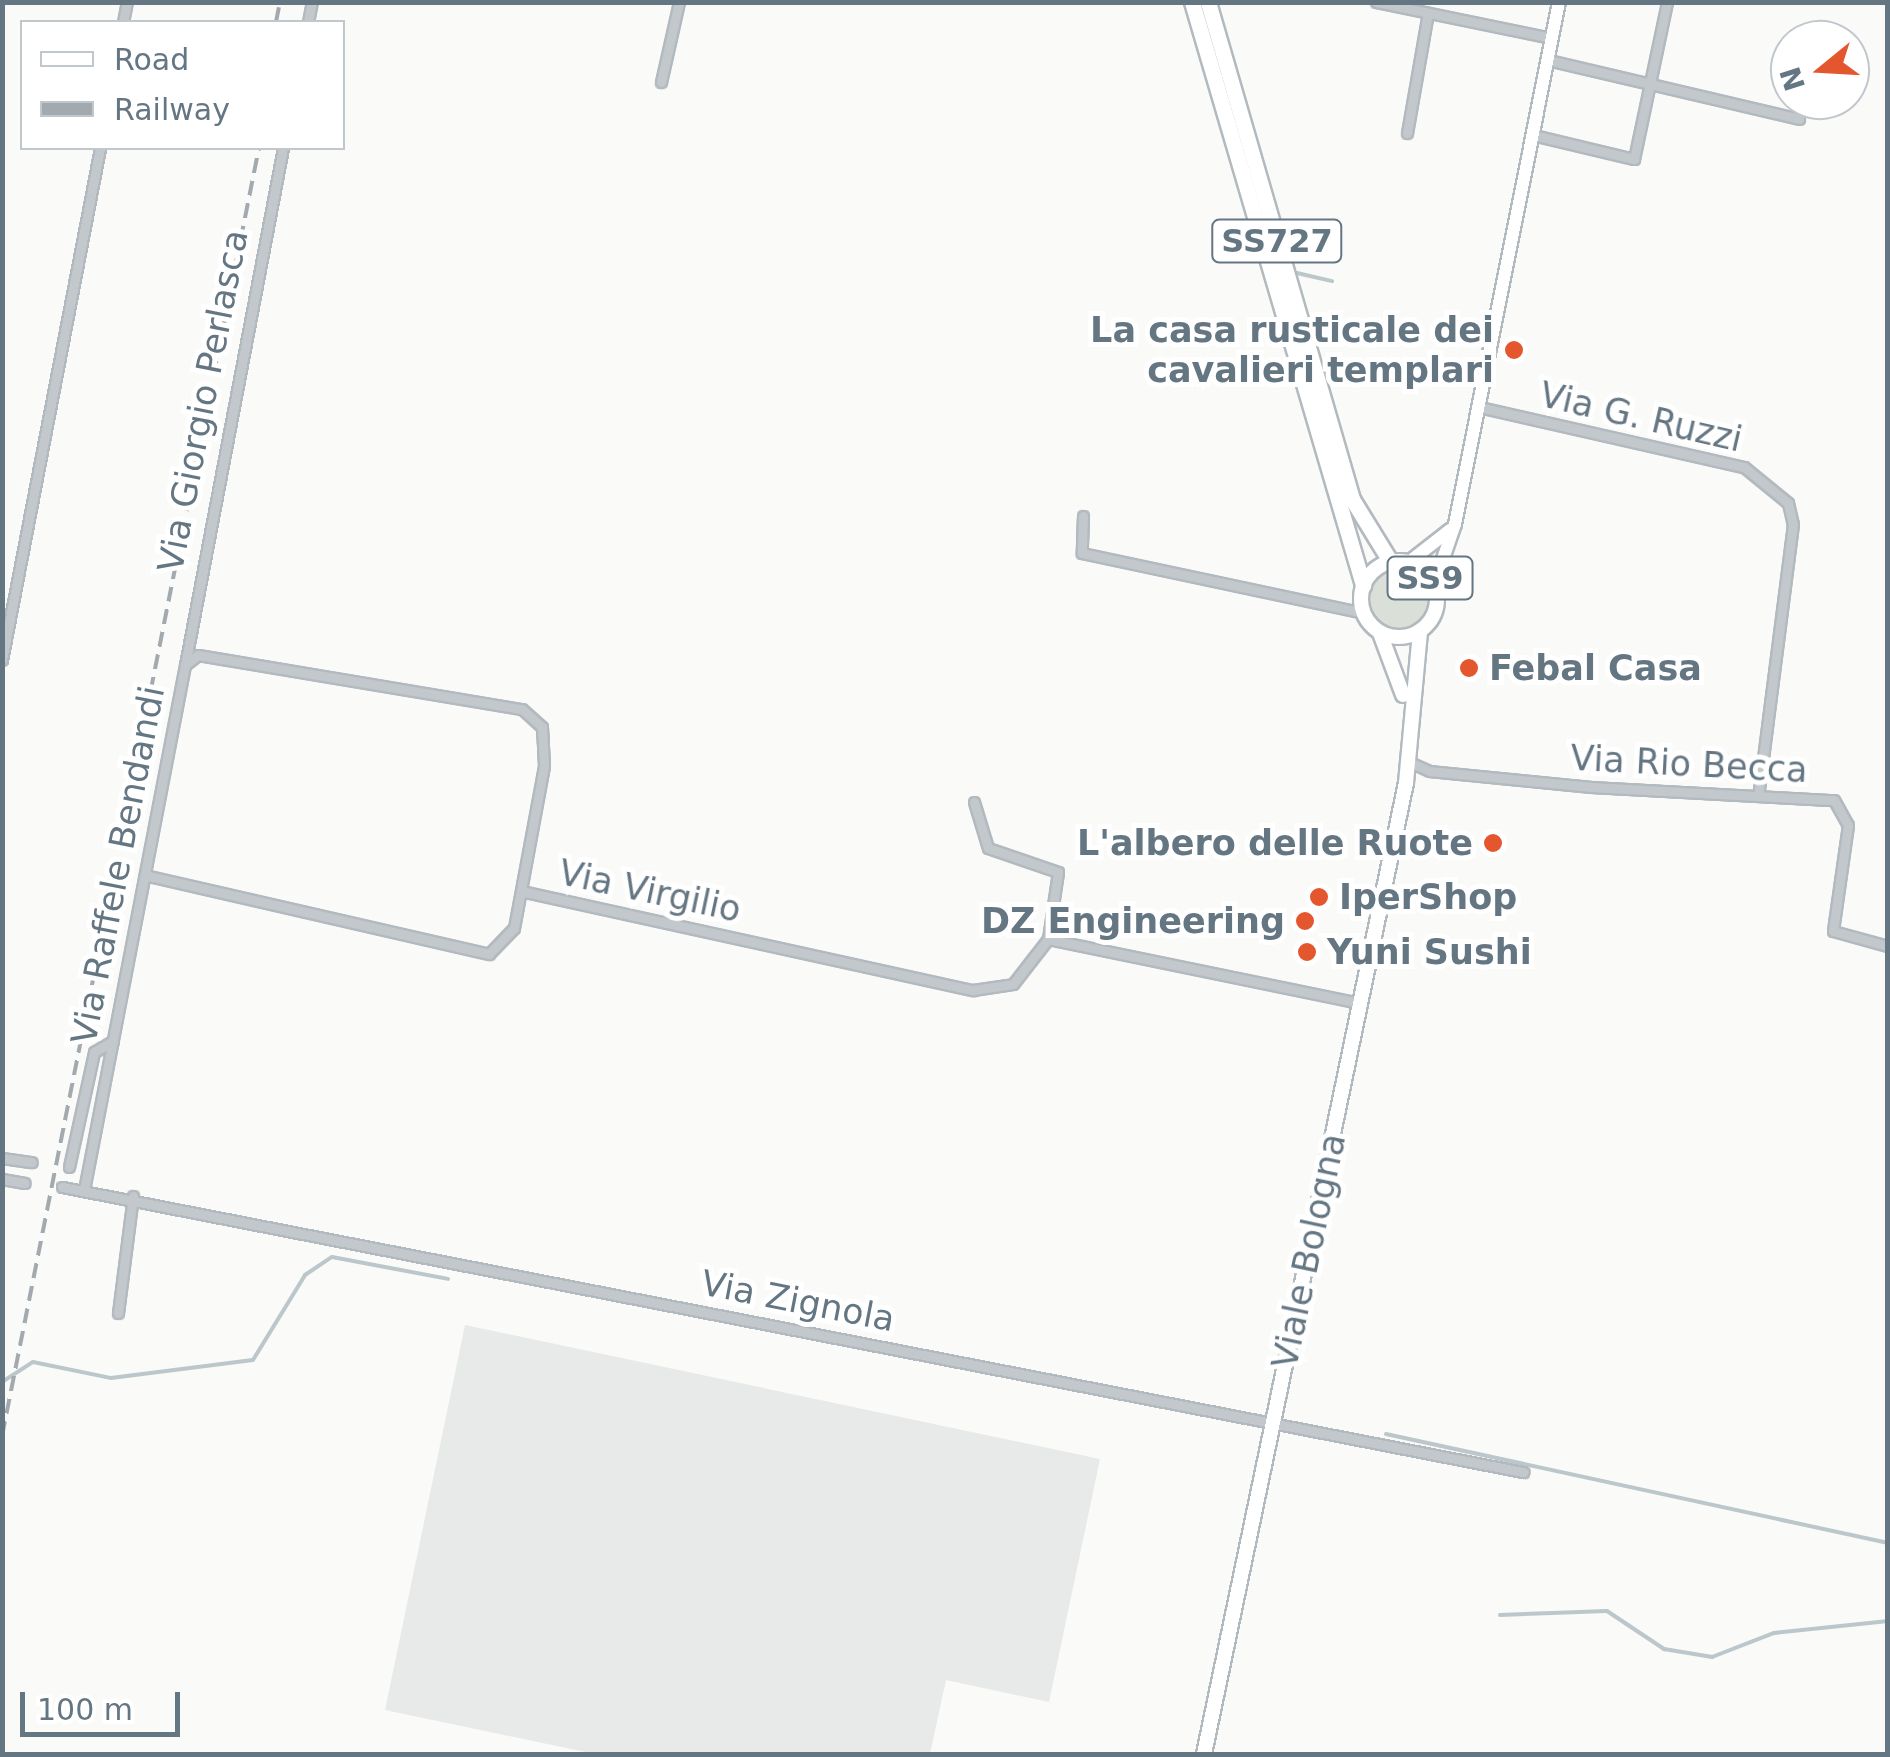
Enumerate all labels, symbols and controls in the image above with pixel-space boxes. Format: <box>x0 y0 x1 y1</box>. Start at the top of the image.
legend <box>20 20 345 150</box>
north arrow <box>1770 20 1870 120</box>
text: Road <box>114 42 189 77</box>
text: N <box>1774 63 1812 95</box>
text: Railway <box>114 92 230 127</box>
road number: SS727 <box>1210 214 1344 268</box>
street label: Via Giorgio Perlasca <box>149 226 257 576</box>
place label: La casa rusticale dei cavalieri templari <box>1090 309 1494 391</box>
marker: La casa rusticale dei cavalieri templari <box>1503 339 1525 361</box>
street label: Via G. Ruzzi <box>1536 373 1746 461</box>
road number: SS9 <box>1385 551 1475 605</box>
place label: Febal Casa <box>1489 647 1702 689</box>
marker: Febal Casa <box>1458 657 1480 679</box>
street label: Via Raffele Bendandi <box>63 682 173 1048</box>
street label: Via Rio Becca <box>1569 737 1809 791</box>
place label: L'albero delle Ruote <box>1077 822 1473 864</box>
marker: L'albero delle Ruote <box>1482 832 1504 854</box>
street label: Via Virgilio <box>555 851 745 931</box>
place label: IperShop <box>1339 876 1517 918</box>
marker: IperShop <box>1308 886 1330 908</box>
place label: DZ Engineering <box>981 900 1285 942</box>
marker: DZ Engineering <box>1294 910 1316 932</box>
place label: Yuni Sushi <box>1327 931 1532 973</box>
marker: Yuni Sushi <box>1296 941 1318 963</box>
street label: Viale Bologna <box>1264 1130 1354 1372</box>
street label: Via Zignola <box>698 1262 898 1340</box>
scale bar <box>25 1672 185 1734</box>
text: 100 m <box>37 1692 133 1727</box>

